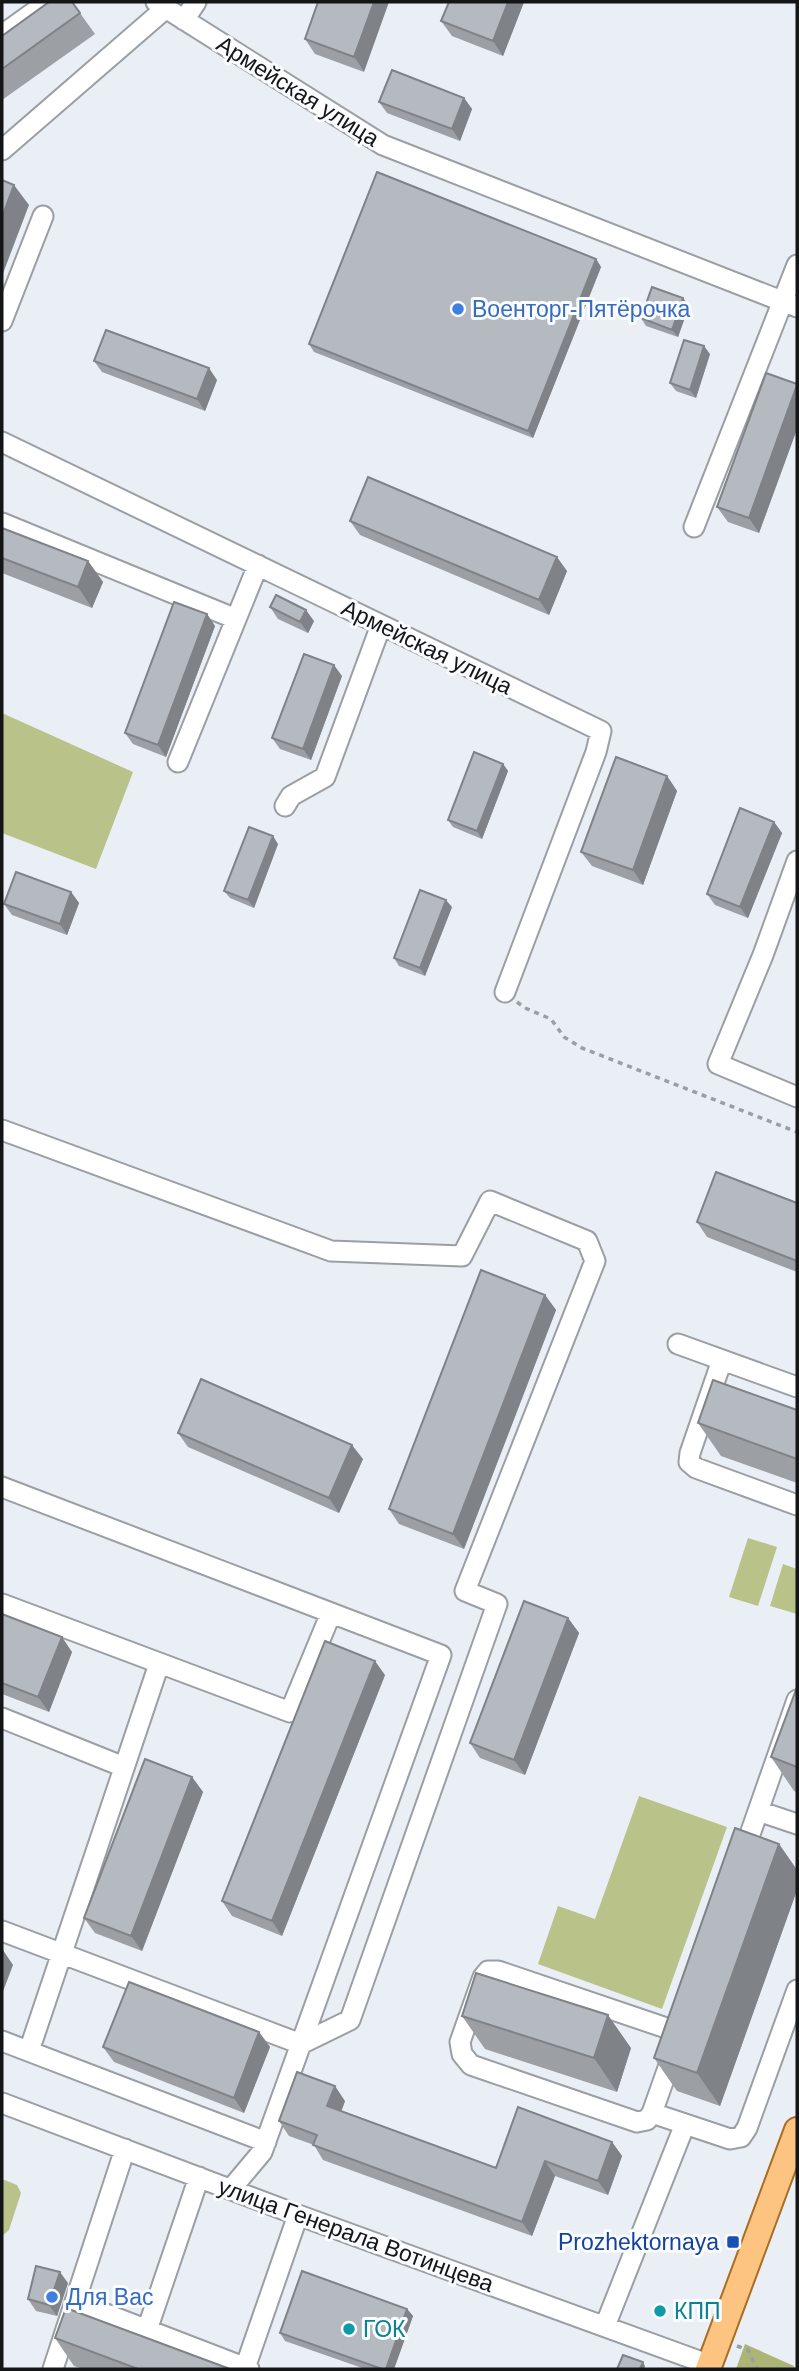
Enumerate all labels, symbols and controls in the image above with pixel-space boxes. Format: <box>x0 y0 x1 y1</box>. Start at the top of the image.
street label: Армейская улица <box>212 31 384 152</box>
place label: Военторг-Пятёрочка <box>472 296 690 322</box>
marker: Военторг-Пятёрочка <box>450 301 466 317</box>
street label: Армейская улица <box>337 594 517 700</box>
street label: улица Генерала Вотинцева <box>215 2173 497 2297</box>
place label: Prozhektornaya <box>558 2229 719 2255</box>
marker: Prozhektornaya <box>725 2234 741 2250</box>
place label: Для Вас <box>66 2284 153 2310</box>
marker: Для Вас <box>44 2289 60 2305</box>
place label: КПП <box>674 2298 720 2324</box>
marker: КПП <box>652 2303 668 2319</box>
place label: ГОК <box>363 2316 406 2342</box>
marker: ГОК <box>341 2321 357 2337</box>

